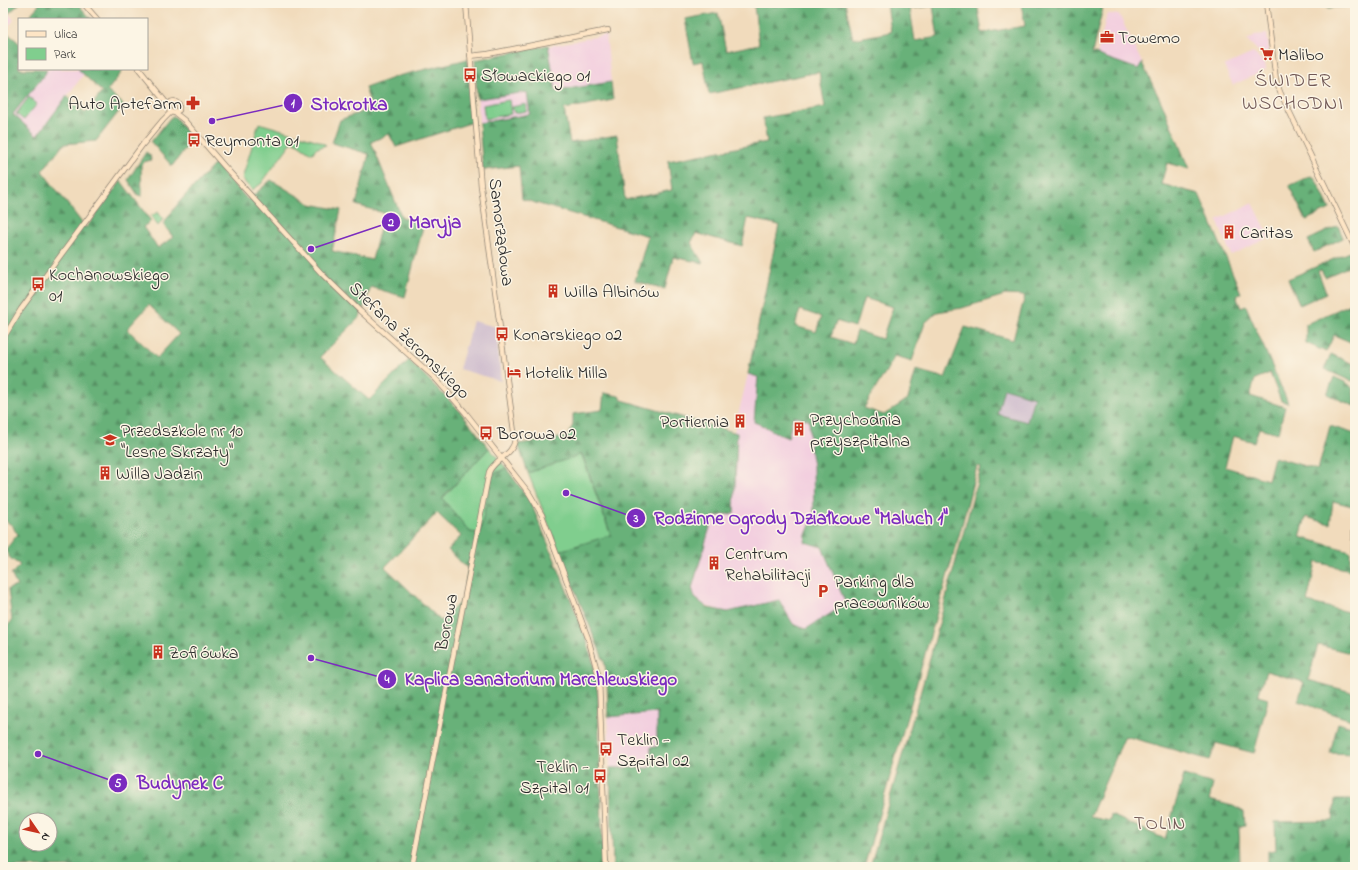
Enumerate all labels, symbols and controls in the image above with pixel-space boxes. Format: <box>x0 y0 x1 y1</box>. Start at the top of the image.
legend <box>18 18 148 70</box>
text: Ulica <box>54 26 78 44</box>
place label: Towemo <box>1118 26 1180 52</box>
office icon: Towemo <box>1099 29 1115 45</box>
place label: Malibo <box>1278 43 1324 69</box>
text: Park <box>54 46 76 64</box>
supermarket icon: Malibo <box>1259 46 1275 62</box>
place label: Słowackiego 01 <box>481 64 590 91</box>
bus stop icon: Słowackiego 01 <box>462 67 478 83</box>
district label: ŚWIDER WSCHODNI <box>1242 67 1344 119</box>
callout: Stokrotka <box>283 87 396 118</box>
place label: Auto Aptefarm <box>68 92 182 118</box>
text: Stokrotka <box>311 92 387 119</box>
pharmacy icon: Auto Aptefarm <box>185 95 201 111</box>
text: 1 <box>291 95 295 113</box>
place label: Reymonta 01 <box>205 129 299 155</box>
bus stop icon: Reymonta 01 <box>186 132 202 148</box>
street label: Samorządowa <box>481 177 520 288</box>
callout: Maryja <box>381 206 469 237</box>
text: Maryja <box>409 210 461 239</box>
text: 2 <box>387 214 394 232</box>
place label: Caritas <box>1240 221 1293 247</box>
building icon: Caritas <box>1221 224 1237 240</box>
place label: Kochanowskiego 01 <box>49 263 169 310</box>
bus stop icon: Kochanowskiego 01 <box>30 276 46 292</box>
street label: Stefana Żeromskiego <box>341 277 475 407</box>
place label: Willa Albinów <box>564 280 659 306</box>
building icon: Willa Albinów <box>545 283 561 299</box>
place label: Konarskiego 02 <box>513 323 622 350</box>
bus stop icon: Konarskiego 02 <box>494 326 510 342</box>
place label: Hotelik Milla <box>525 361 608 387</box>
hotel icon: Hotelik Milla <box>506 364 522 380</box>
place label: Przychodnia przyszpitalna <box>810 408 910 455</box>
place label: Portiernia <box>660 410 729 436</box>
building icon: Portiernia <box>732 413 748 429</box>
place label: Przedszkole nr 10 "Lesne Skrzaty" <box>121 419 243 466</box>
building icon: Przychodnia przyszpitalna <box>791 421 807 437</box>
place label: Borowa 02 <box>496 422 576 448</box>
bus stop icon: Borowa 02 <box>478 425 494 441</box>
school or university icon: Przedszkole nr 10 "Lesne Skrzaty" <box>102 432 118 448</box>
place label: Willa Jadzin <box>116 462 203 488</box>
building icon: Willa Jadzin <box>97 465 113 481</box>
callout: Rodzinne Ogrody Działkowe "Maluch 1" <box>626 502 956 533</box>
text: Rodzinne Ogrody Działkowe "Maluch 1" <box>654 506 949 535</box>
text: 3 <box>633 510 639 528</box>
place label: Centrum Rehabilitacji <box>725 542 811 589</box>
building icon: Centrum Rehabilitacji <box>706 555 722 571</box>
place label: Parking dla pracowników <box>834 570 930 617</box>
parking icon: Parking dla pracowników <box>815 583 831 599</box>
street label: Borowa <box>429 591 466 654</box>
place label: Zofiówka <box>169 641 239 667</box>
building icon: Zofiówka <box>150 644 166 660</box>
callout: Kaplica sanatorium Marchlewskiego <box>377 663 685 694</box>
text: Kaplica sanatorium Marchlewskiego <box>405 667 677 696</box>
text: 4 <box>384 671 390 689</box>
place label: Teklin - Szpital 02 <box>617 728 689 775</box>
bus stop icon: Teklin - Szpital 02 <box>598 741 614 757</box>
place label: Teklin - Szpital 01 <box>520 755 589 802</box>
callout: Budynek C <box>108 767 231 798</box>
bus stop icon: Teklin - Szpital 01 <box>592 768 608 784</box>
text: Budynek C <box>136 771 224 800</box>
text: 5 <box>115 775 122 793</box>
district label: TOLIN <box>1134 811 1186 838</box>
north arrow <box>18 812 58 852</box>
text: N <box>37 829 54 845</box>

